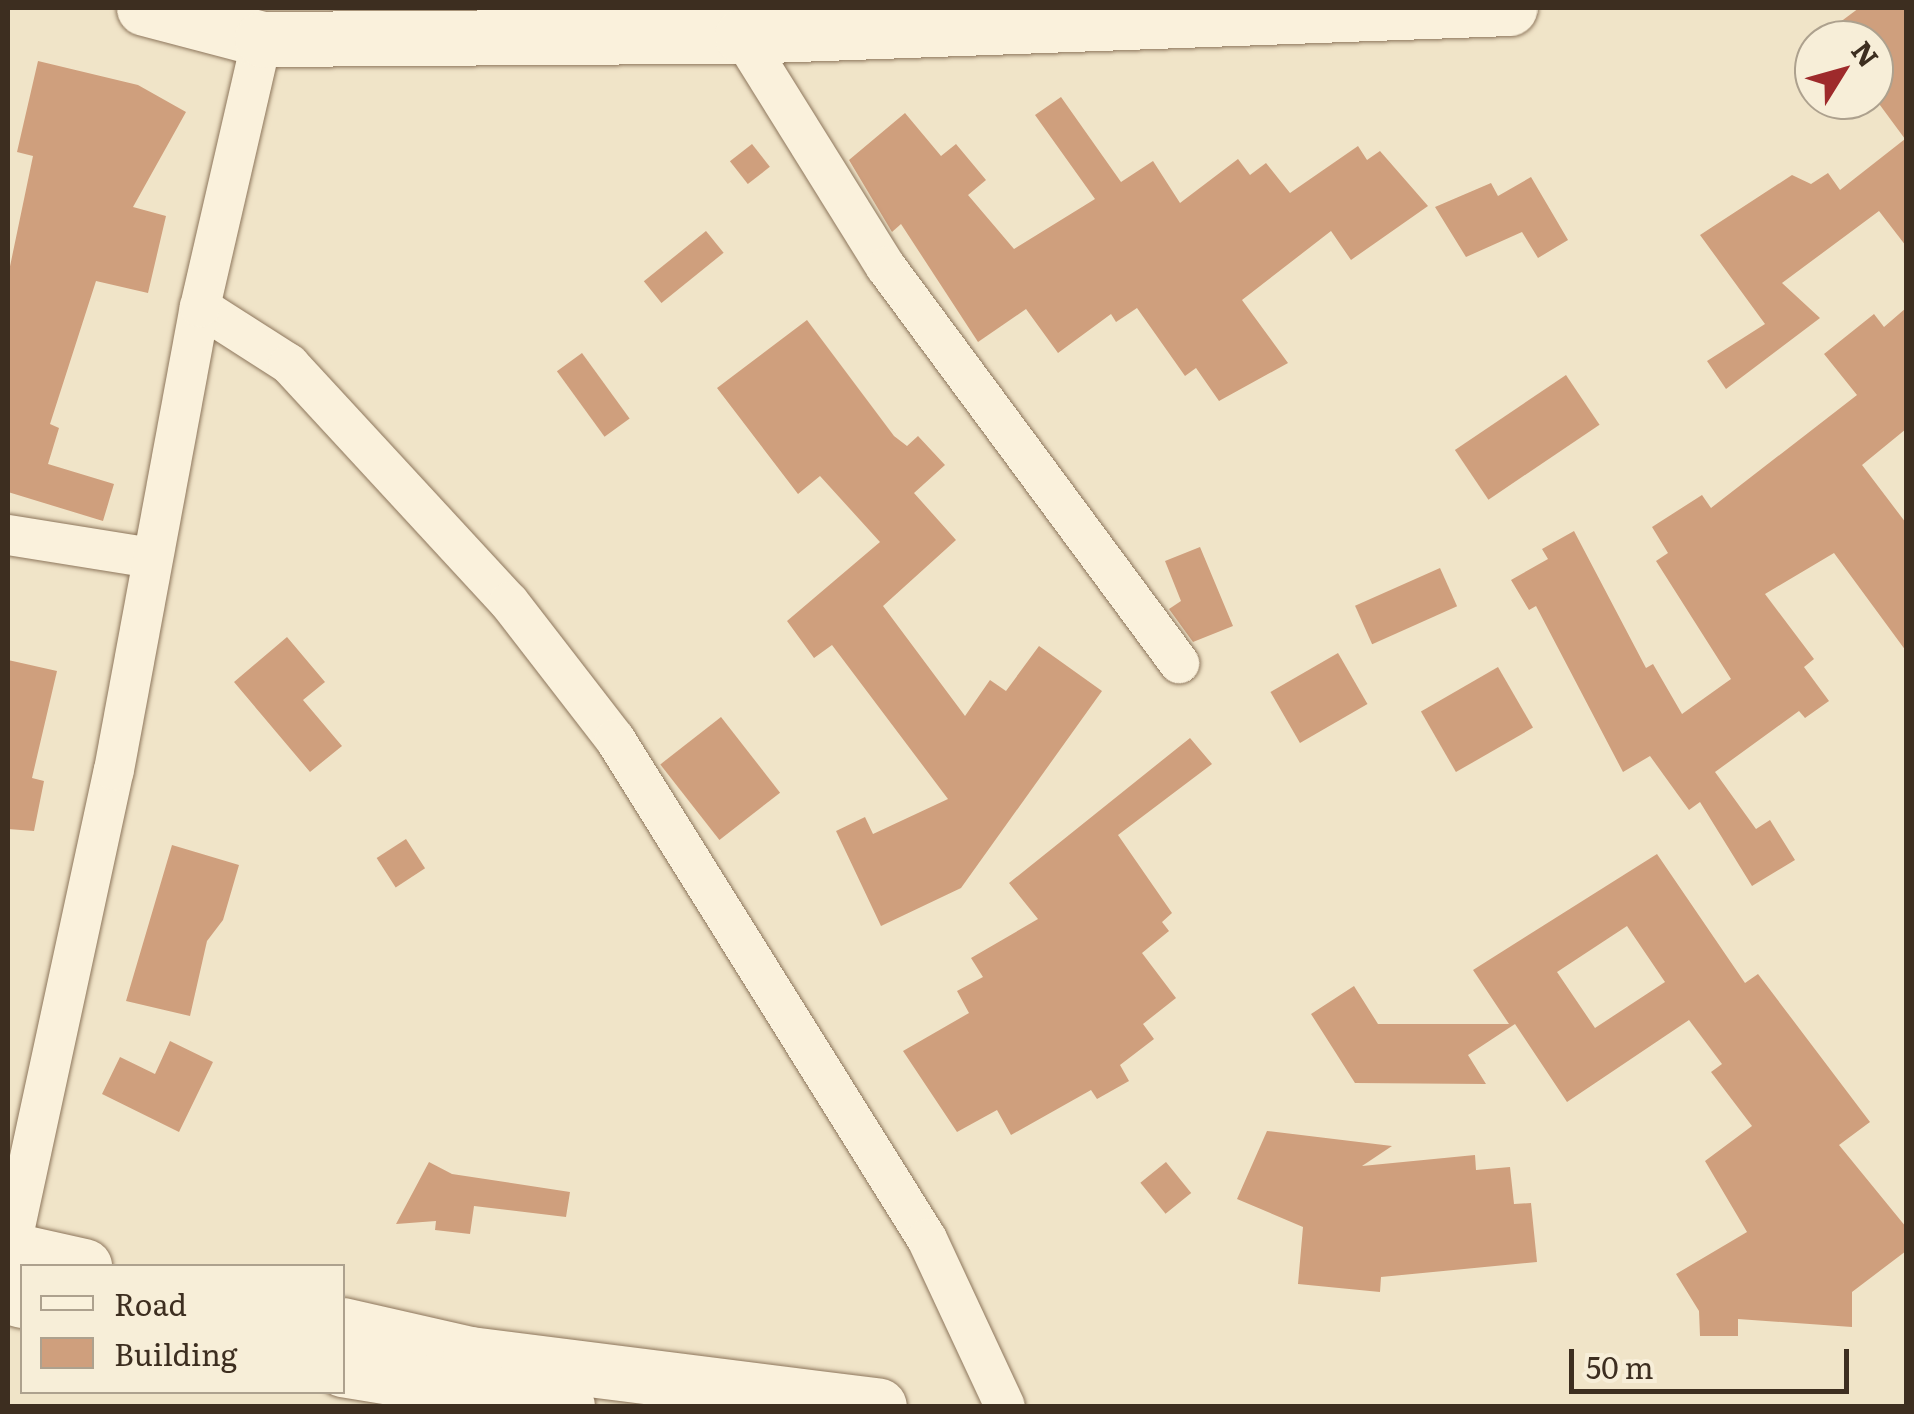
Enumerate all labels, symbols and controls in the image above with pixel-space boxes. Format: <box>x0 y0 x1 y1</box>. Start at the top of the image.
north arrow <box>1794 20 1894 120</box>
text: N <box>1843 31 1890 75</box>
legend <box>20 1264 345 1394</box>
text: Road <box>114 1281 187 1325</box>
scale bar <box>1574 1329 1854 1391</box>
text: Building <box>114 1331 238 1375</box>
text: 50 m <box>1586 1344 1654 1388</box>

